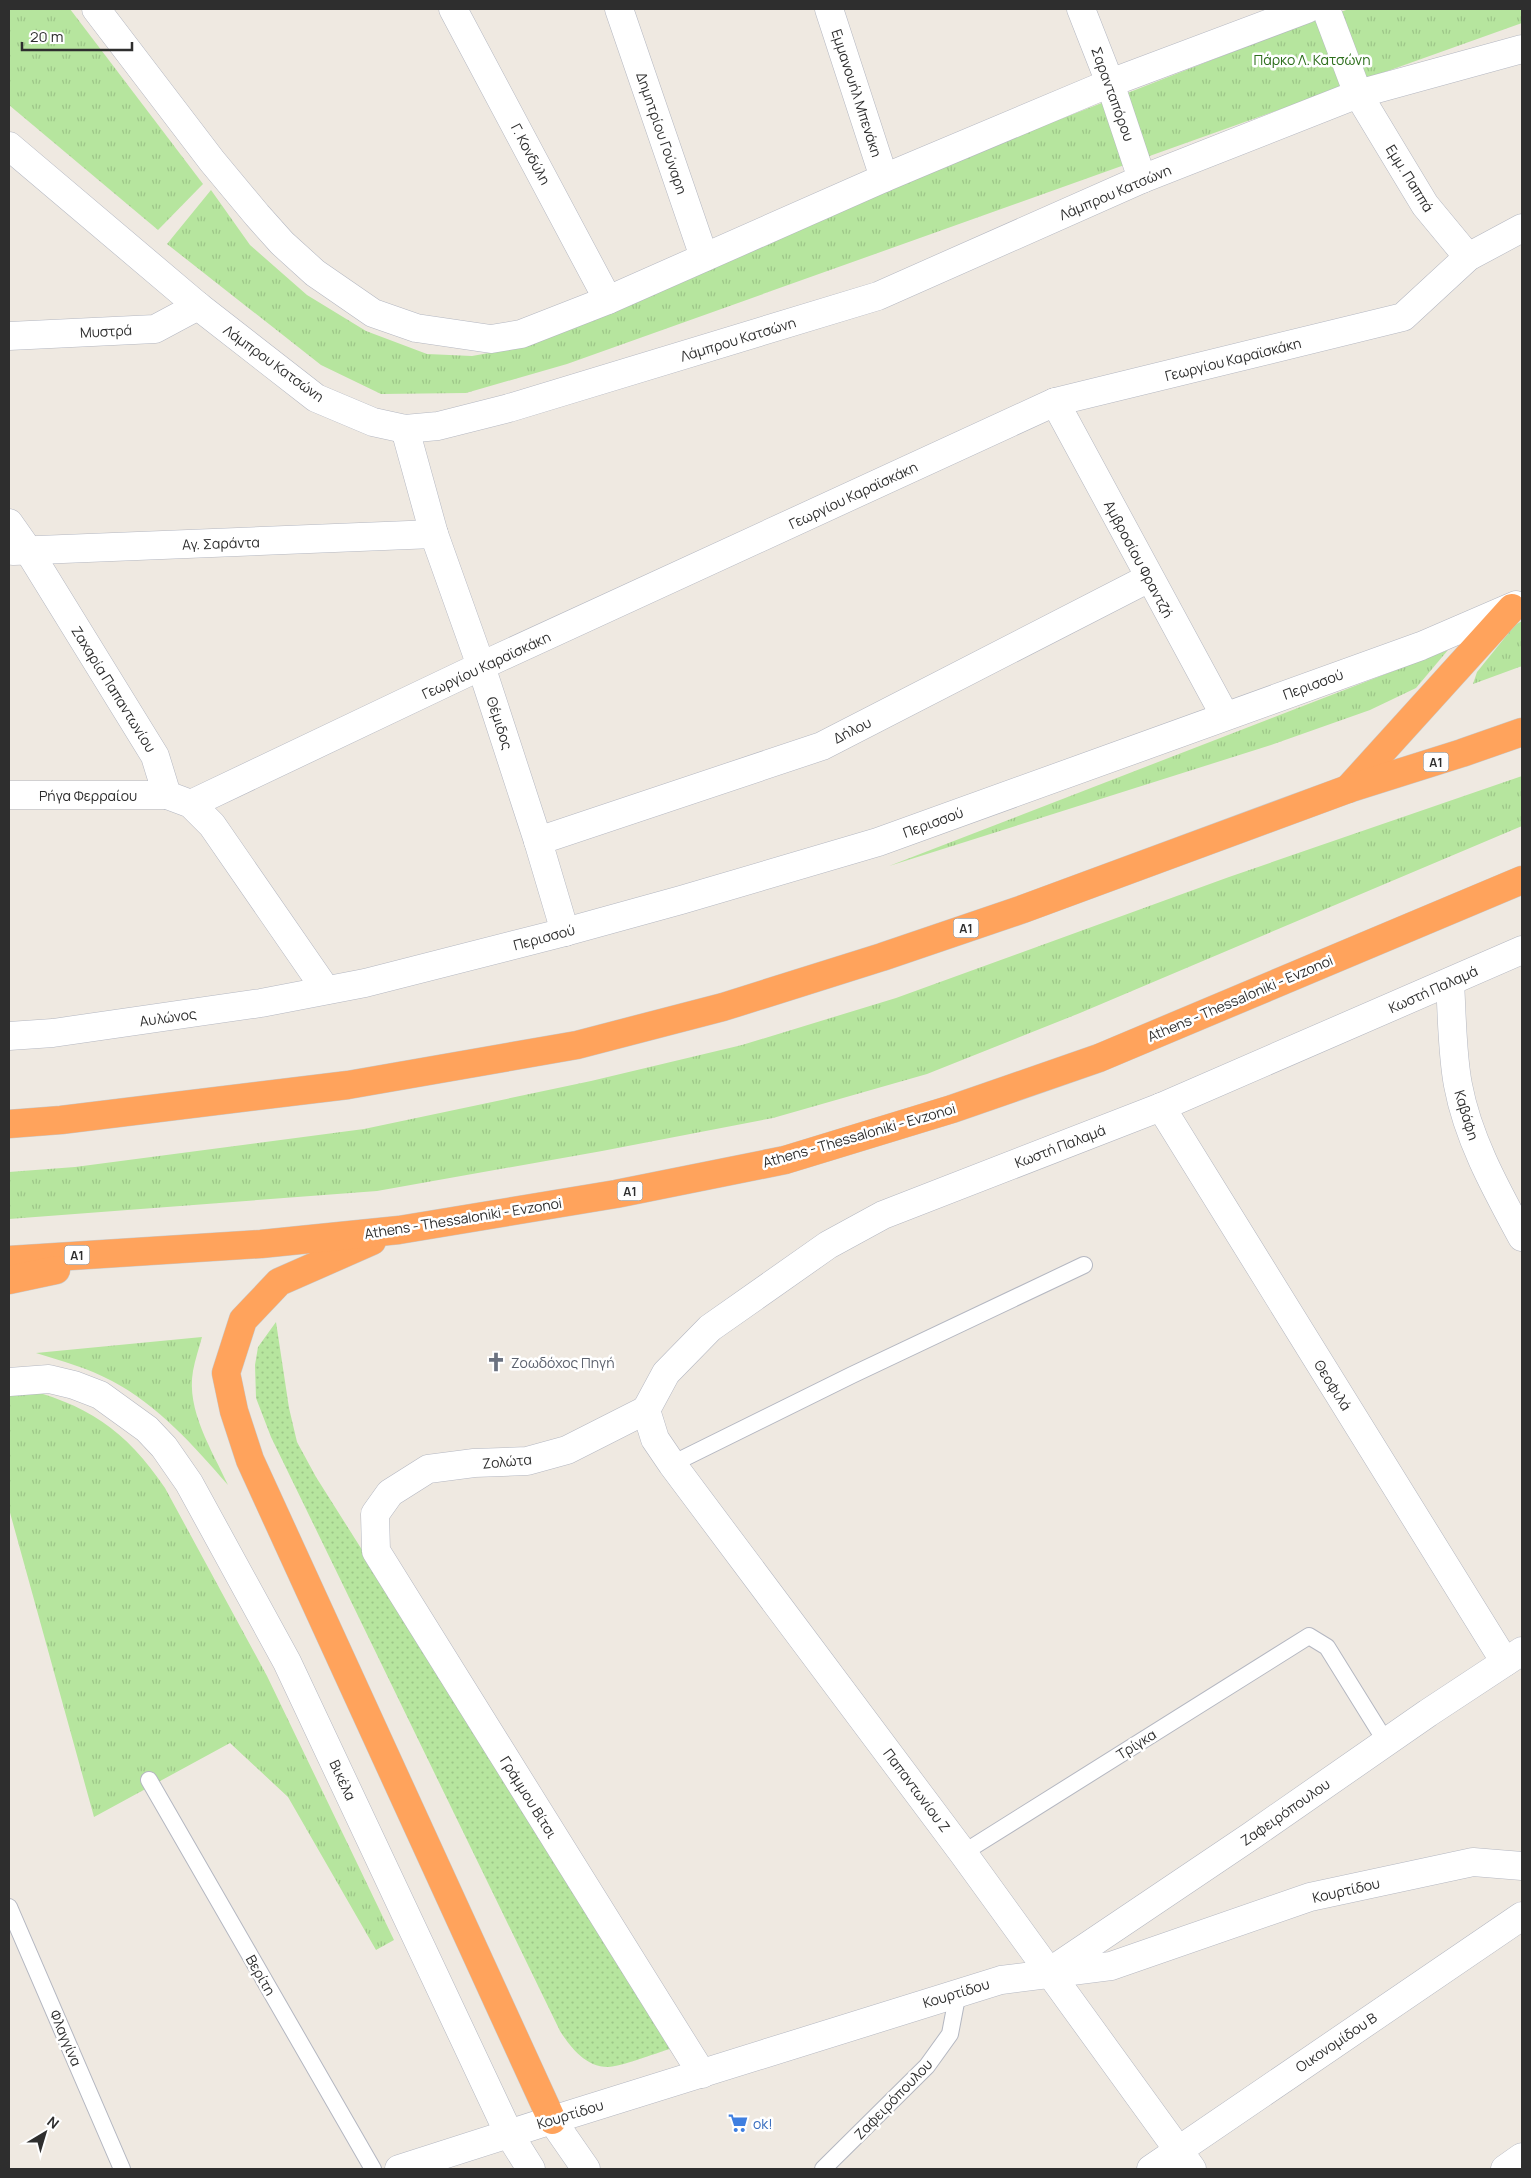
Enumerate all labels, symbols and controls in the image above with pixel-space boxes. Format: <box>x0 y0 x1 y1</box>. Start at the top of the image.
scale bar <box>22 20 132 52</box>
text: 20 m <box>30 26 63 47</box>
street label: Εμμανουήλ Μπενάκη <box>827 27 887 159</box>
street label: Σαρανταπόρου <box>1087 44 1139 144</box>
park label: Πάρκο Λ. Κατσώνη <box>1254 50 1371 69</box>
street label: Δημητρίου Γούναρη <box>632 69 692 197</box>
street label: Γ. Κονδύλη <box>507 120 555 188</box>
street label: Εμμ. Παππά <box>1382 141 1438 215</box>
street label: Λάμπρου Κατσώνη <box>1056 160 1174 224</box>
street label: Λάμπρου Κατσώνη <box>678 312 798 366</box>
street label: Μυστρά <box>79 320 133 342</box>
street label: Λάμπρου Κατσώνη <box>220 320 328 406</box>
street label: Γεωργίου Καραϊσκάκη <box>1163 333 1303 385</box>
street label: Γεωργίου Καραϊσκάκη <box>786 457 920 533</box>
street label: Αμβροσίου Φραντζή <box>1100 497 1178 621</box>
street label: Αγ. Σαράντα <box>182 532 260 554</box>
street label: Ζαχαρία Παπαντωνίου <box>67 622 161 756</box>
street label: Γεωργίου Καραϊσκάκη <box>419 627 553 703</box>
street label: Περισσού <box>1280 664 1346 704</box>
street label: Θέμιδος <box>483 694 518 752</box>
street label: Δήλου <box>830 712 874 748</box>
road number: Α1 <box>1424 752 1448 772</box>
street label: Ρήγα Φερραίου <box>39 786 137 805</box>
street label: Περισσού <box>900 802 966 842</box>
road number: Α1 <box>954 918 978 938</box>
street label: Περισσού <box>511 920 577 954</box>
street label: Athens - Thessaloniki - Evzonoi <box>1144 950 1336 1046</box>
street label: Κωστή Παλαμά <box>1385 961 1481 1017</box>
street label: Αυλώνος <box>138 1004 198 1030</box>
street label: Καβάφη <box>1450 1088 1484 1142</box>
street label: Athens - Thessaloniki - Evzonoi <box>760 1098 958 1172</box>
street label: Κωστή Παλαμά <box>1012 1120 1108 1172</box>
road number: Α1 <box>618 1182 642 1200</box>
street label: Athens - Thessaloniki - Evzonoi <box>363 1193 563 1243</box>
road number: Α1 <box>64 1246 90 1264</box>
church icon: Ζοωδόχος Πηγή <box>485 1351 507 1373</box>
place label: Ζοωδόχος Πηγή <box>511 1353 615 1372</box>
street label: Θεοφιλά <box>1310 1356 1356 1414</box>
street label: Ζολώτα <box>482 1449 532 1473</box>
street label: Τρίγκα <box>1113 1724 1159 1764</box>
street label: Παπαντωνίου Ζ <box>879 1744 955 1836</box>
street label: Γράμμου Βίτσι <box>496 1752 562 1842</box>
street label: Βικέλα <box>325 1756 361 1804</box>
street label: Ζαφειρόπουλου <box>1237 1774 1333 1850</box>
street label: Κουρτίδου <box>1310 1873 1382 1907</box>
street label: Βερίτη <box>242 1951 280 1999</box>
street label: Κουρτίδου <box>920 1974 992 2012</box>
street label: Φλαγγίνα <box>46 2007 86 2069</box>
street label: Οικονομίδου Β <box>1292 2008 1381 2076</box>
street label: Ζαφειρόπουλου <box>850 2055 936 2143</box>
street label: Κουρτίδου <box>534 2095 606 2133</box>
north arrow <box>20 2108 70 2158</box>
text: N <box>43 2112 63 2133</box>
supermarket icon: ok! <box>727 2112 749 2134</box>
place label: ok! <box>753 2114 773 2133</box>

